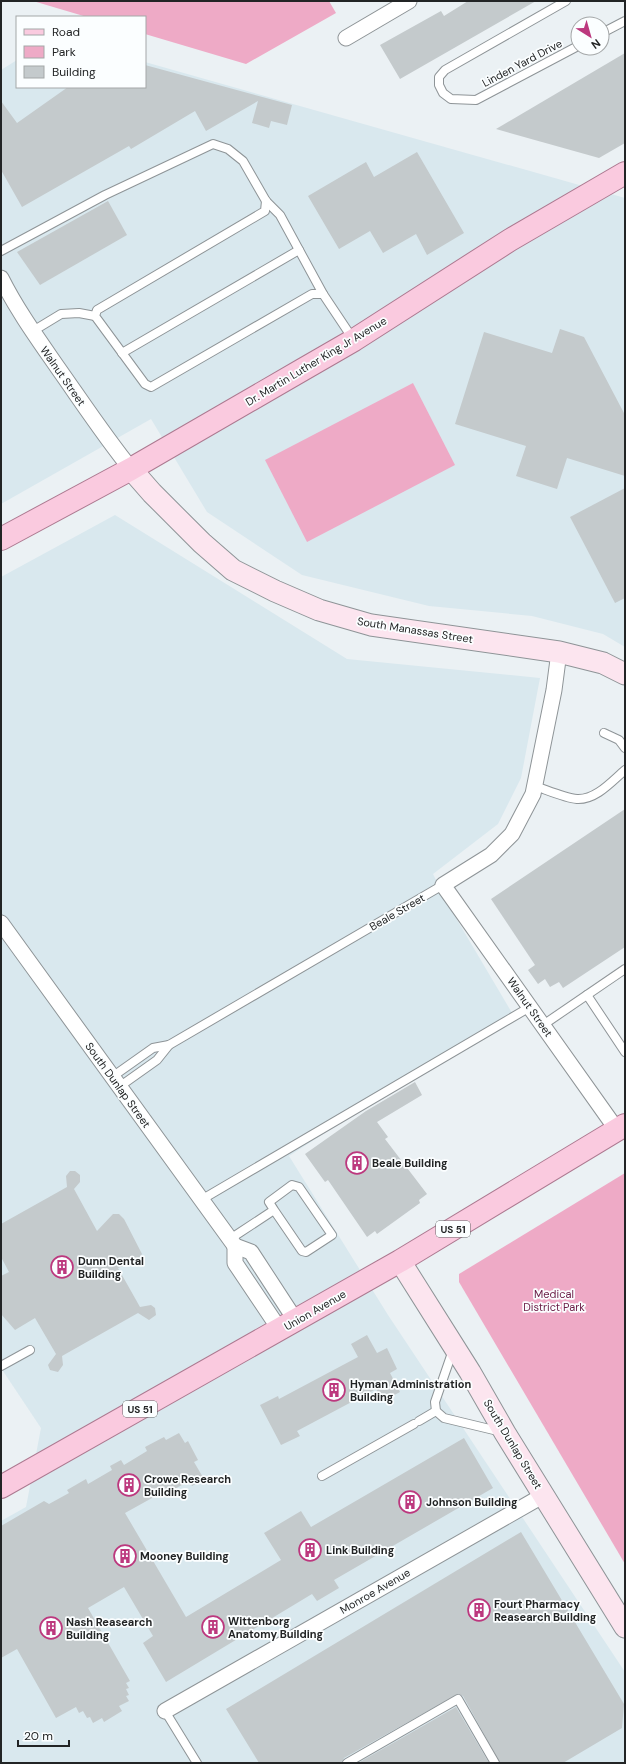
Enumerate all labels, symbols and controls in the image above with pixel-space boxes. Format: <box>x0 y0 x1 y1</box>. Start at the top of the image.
legend <box>16 16 146 88</box>
north arrow <box>570 16 610 56</box>
text: Road <box>52 24 80 40</box>
street label: Linden Yard Drive <box>480 36 564 90</box>
text: N <box>589 36 603 52</box>
text: Park <box>52 44 76 60</box>
text: Building <box>52 64 96 80</box>
street label: Dr. Martin Luther King Jr Avenue <box>243 313 389 409</box>
street label: Walnut Street <box>37 343 89 409</box>
street label: South Manassas Street <box>356 614 474 646</box>
street label: Beale Street <box>367 891 427 933</box>
street label: Walnut Street <box>504 974 556 1040</box>
street label: South Dunlap Street <box>82 1039 154 1131</box>
building icon: Beale Building <box>344 1150 370 1176</box>
place label: Beale Building <box>372 1156 448 1170</box>
road number: US 51 <box>436 1221 470 1237</box>
building icon: Dunn Dental Building <box>49 1254 75 1280</box>
place label: Dunn Dental Building <box>78 1254 144 1281</box>
street label: Union Avenue <box>281 1287 349 1333</box>
park label: Medical District Park <box>523 1287 585 1314</box>
building icon: Hyman Administration Building <box>321 1377 347 1403</box>
place label: Hyman Administration Building <box>350 1377 471 1404</box>
street label: South Dunlap Street <box>481 1397 545 1491</box>
road number: US 51 <box>123 1401 157 1417</box>
building icon: Crowe Research Building <box>116 1472 142 1498</box>
place label: Crowe Research Building <box>144 1472 231 1499</box>
building icon: Johnson Building <box>397 1489 423 1515</box>
place label: Johnson Building <box>426 1495 518 1509</box>
building icon: Link Building <box>297 1537 323 1563</box>
building icon: Mooney Building <box>112 1543 138 1569</box>
place label: Link Building <box>326 1543 395 1557</box>
place label: Mooney Building <box>140 1549 229 1563</box>
street label: Monroe Avenue <box>337 1565 413 1617</box>
building icon: Fourt Pharmacy Reasearch Building <box>466 1597 492 1623</box>
place label: Fourt Pharmacy Reasearch Building <box>494 1597 597 1624</box>
building icon: Wittenborg Anatomy Building <box>200 1614 226 1640</box>
place label: Wittenborg Anatomy Building <box>228 1614 323 1641</box>
building icon: Nash Reasearch Building <box>38 1615 64 1641</box>
place label: Nash Reasearch Building <box>66 1615 152 1642</box>
scale bar <box>18 1722 69 1748</box>
text: 20 m <box>24 1728 53 1744</box>

